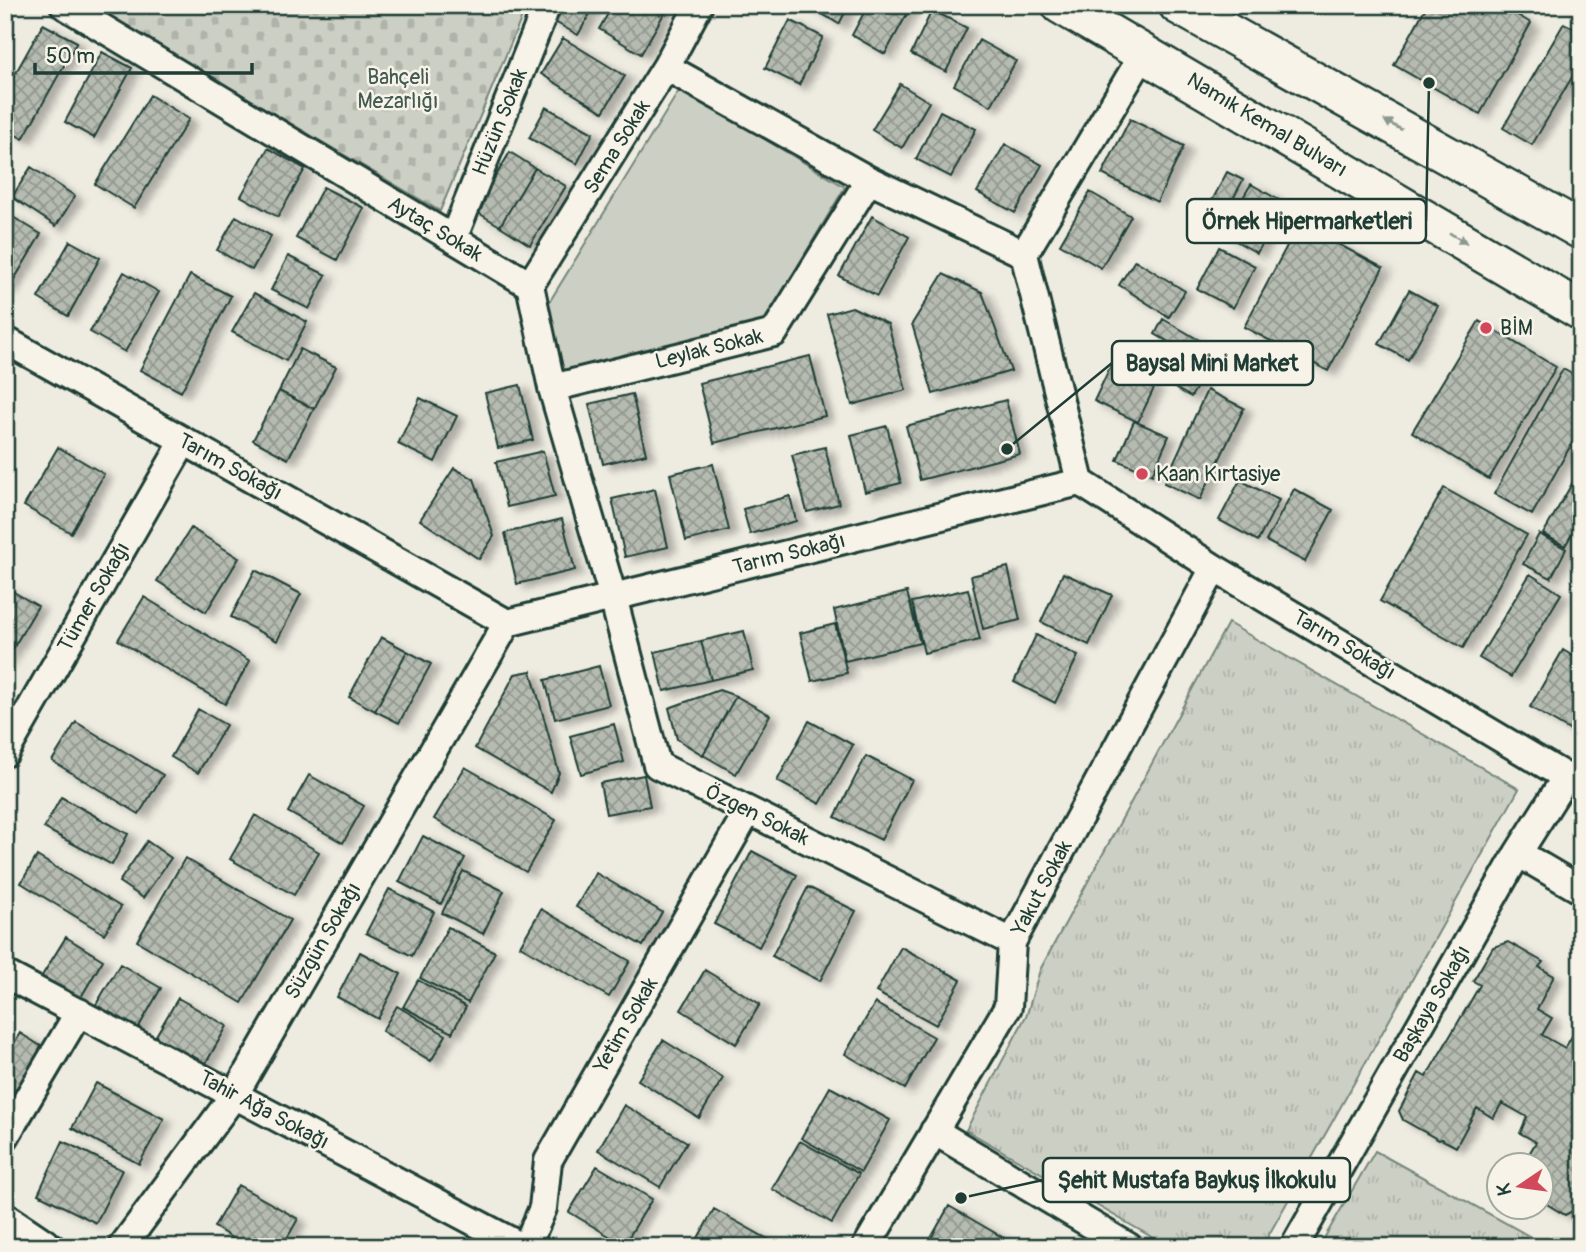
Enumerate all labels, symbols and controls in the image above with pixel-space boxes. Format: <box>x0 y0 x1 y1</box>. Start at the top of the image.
scale bar <box>35 32 252 76</box>
text: 50 m <box>46 43 95 70</box>
park label: Bahçeli Mezarlığı <box>358 64 438 115</box>
street label: Hüzün Sokak <box>466 64 534 180</box>
street label: Namık Kemal Bulvarı <box>1182 67 1352 183</box>
street label: Sema Sokak <box>577 95 657 199</box>
one-way arrow <box>1383 119 1402 131</box>
street label: Aytaç Sokak <box>383 190 488 268</box>
callout: Örnek Hipermarketleri <box>1187 199 1426 243</box>
text: Örnek Hipermarketleri <box>1202 207 1412 236</box>
one-way arrow <box>1449 232 1468 245</box>
place label: BİM <box>1500 315 1533 342</box>
marker: BİM <box>1478 320 1494 336</box>
street label: Leylak Sokak <box>652 323 766 375</box>
callout: Baysal Mini Market <box>1112 341 1313 385</box>
text: Baysal Mini Market <box>1125 349 1299 378</box>
street label: Tarım Sokağı <box>173 427 287 507</box>
place label: Kaan Kırtasiye <box>1156 461 1281 488</box>
marker: Kaan Kırtasiye <box>1134 466 1150 482</box>
street label: Tarım Sokağı <box>730 527 848 581</box>
street label: Tümer Sokağı <box>52 537 136 657</box>
street label: Tarım Sokağı <box>1288 604 1400 686</box>
street label: Özgen Sokak <box>700 778 814 852</box>
street label: Yakut Sokak <box>1005 835 1079 941</box>
street label: Süzgün Sokağı <box>279 878 367 1004</box>
street label: Başkaya Sokağı <box>1387 940 1477 1068</box>
street label: Yetim Sokak <box>587 972 664 1078</box>
street label: Tahir Ağa Sokağı <box>194 1064 334 1156</box>
north arrow <box>1484 1150 1554 1220</box>
callout: Şehit Mustafa Baykuş İlkokulu <box>1043 1158 1350 1202</box>
text: Şehit Mustafa Baykuş İlkokulu <box>1058 1166 1336 1195</box>
text: K <box>1491 1181 1517 1198</box>

